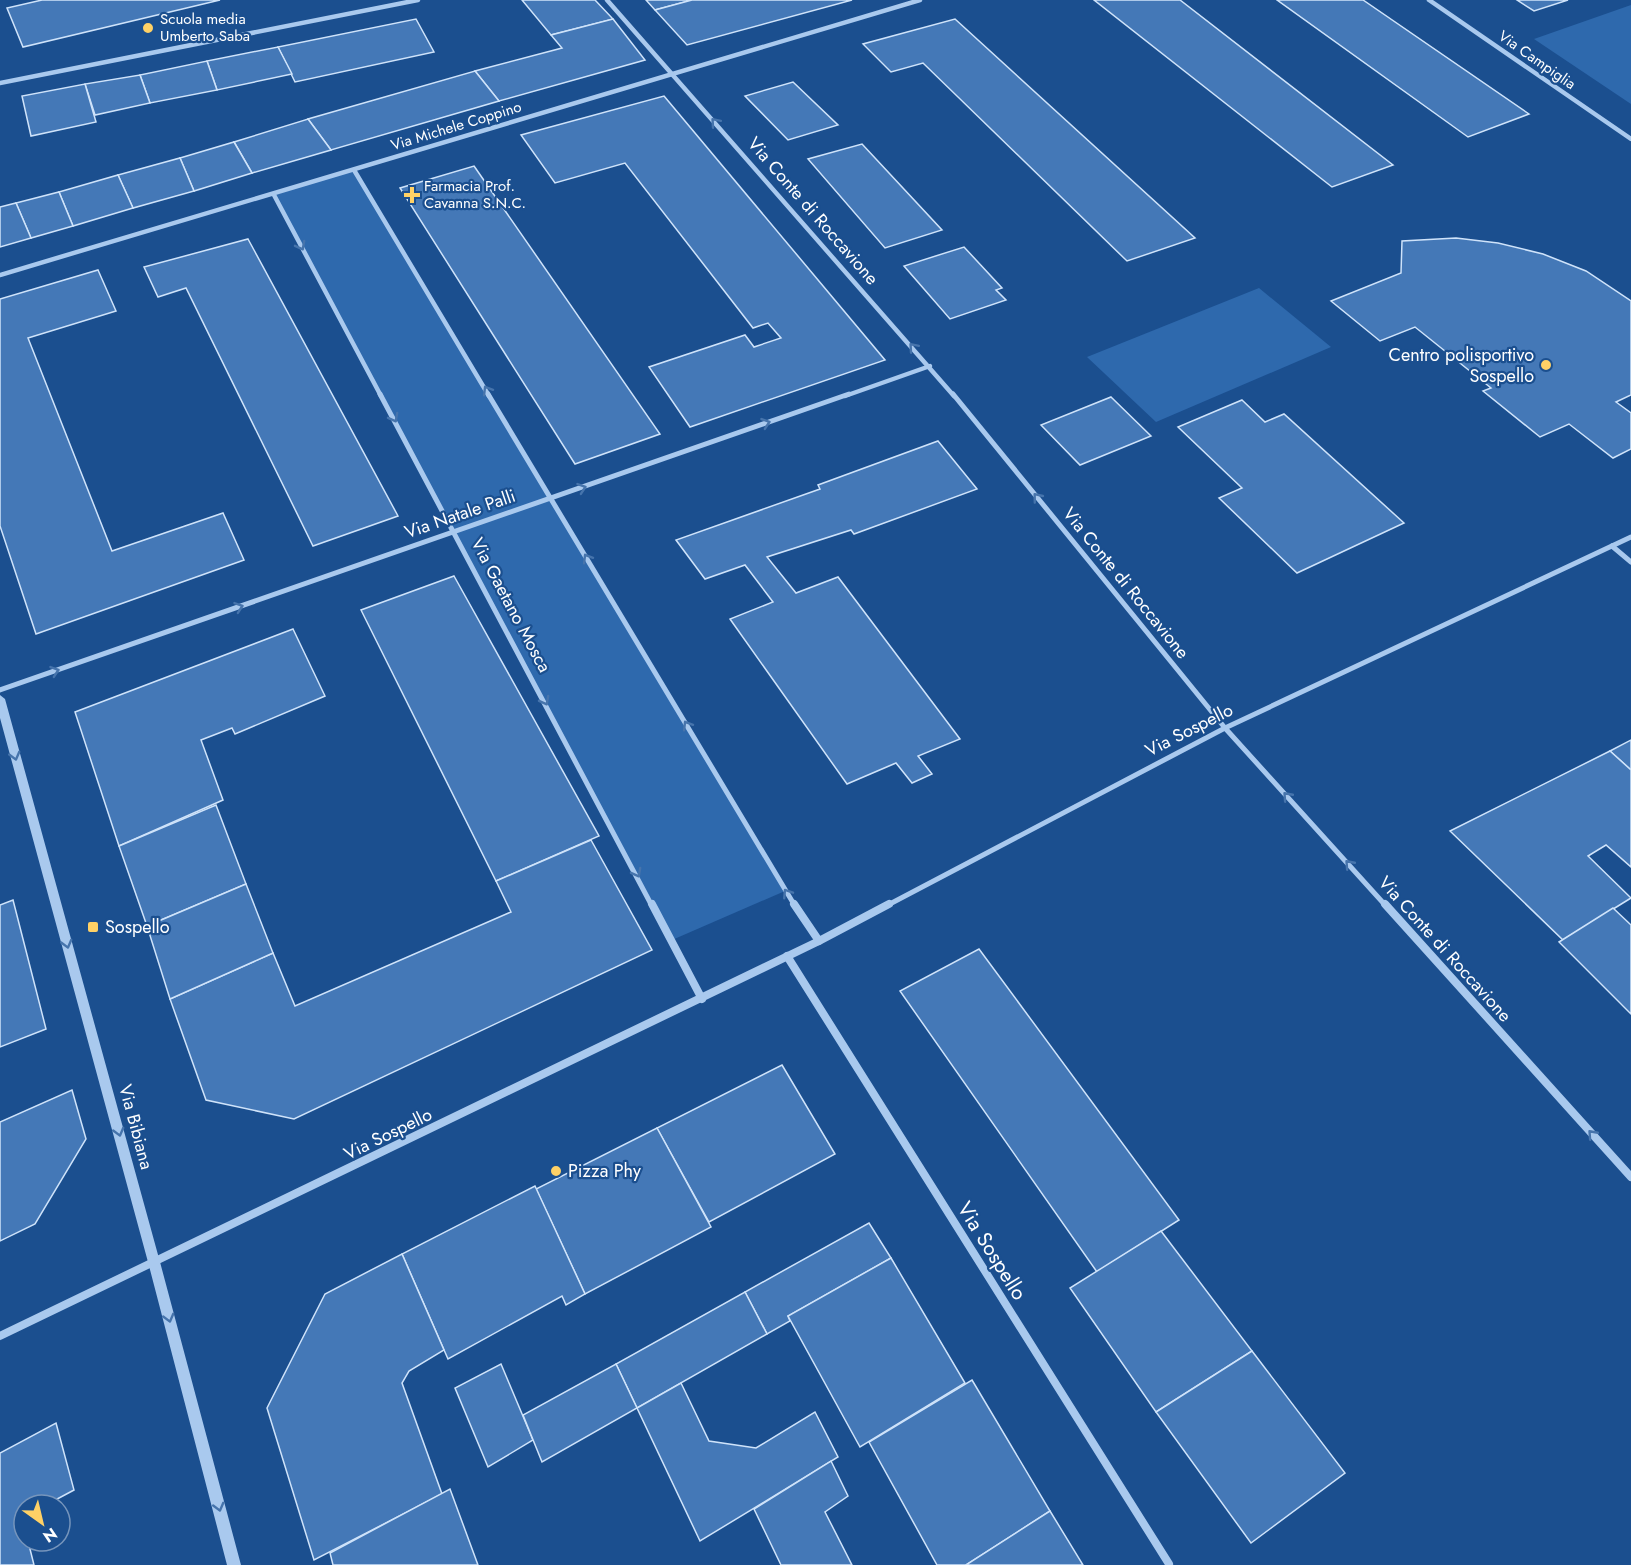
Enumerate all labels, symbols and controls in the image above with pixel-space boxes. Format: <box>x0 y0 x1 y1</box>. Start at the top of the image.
place label: Scuola media Umberto Saba <box>160 8 250 47</box>
marker: Scuola media Umberto Saba <box>141 21 155 35</box>
street label: Via Campiglia <box>1494 25 1580 95</box>
street label: Via Michele Coppino <box>388 96 524 156</box>
one-way arrow <box>711 118 722 129</box>
street label: Via Conte di Roccavione <box>741 131 885 291</box>
place label: Farmacia Prof. Cavanna S.N.C. <box>424 175 526 214</box>
marker: Farmacia Prof. Cavanna S.N.C. <box>405 188 419 202</box>
one-way arrow <box>294 240 305 251</box>
place label: Centro polisportivo Sospello <box>1389 342 1534 389</box>
one-way arrow <box>909 343 920 354</box>
marker: Centro polisportivo Sospello <box>1539 358 1553 372</box>
one-way arrow <box>483 386 494 396</box>
one-way arrow <box>387 412 398 422</box>
one-way arrow <box>761 418 771 431</box>
one-way arrow <box>576 482 587 495</box>
street label: Via Natale Palli <box>401 483 519 545</box>
one-way arrow <box>1034 493 1045 504</box>
street label: Via Conte di Roccavione <box>1057 502 1195 664</box>
street label: Via Gaetano Mosca <box>465 533 557 677</box>
one-way arrow <box>583 554 595 564</box>
one-way arrow <box>234 601 244 614</box>
one-way arrow <box>49 666 60 679</box>
one-way arrow <box>538 695 549 705</box>
street label: Via Sospello <box>1141 697 1237 763</box>
one-way arrow <box>682 721 694 731</box>
one-way arrow <box>8 751 21 761</box>
one-way arrow <box>1283 792 1294 803</box>
one-way arrow <box>1345 861 1356 871</box>
one-way arrow <box>630 867 641 878</box>
street label: Via Conte di Roccavione <box>1372 870 1518 1028</box>
one-way arrow <box>783 889 794 900</box>
place label: Sospello <box>105 914 170 940</box>
marker: Sospello <box>86 920 100 934</box>
one-way arrow <box>60 938 72 949</box>
street label: Via Bibiana <box>112 1082 160 1172</box>
street label: Via Sospello <box>340 1101 437 1167</box>
one-way arrow <box>111 1127 124 1137</box>
one-way arrow <box>1588 1130 1599 1141</box>
place label: Pizza Phy <box>568 1158 641 1184</box>
marker: Pizza Phy <box>549 1164 563 1178</box>
street label: Via Sospello <box>950 1196 1034 1306</box>
one-way arrow <box>162 1313 174 1323</box>
north arrow <box>12 1493 72 1553</box>
one-way arrow <box>211 1502 224 1512</box>
text: N <box>38 1522 62 1548</box>

